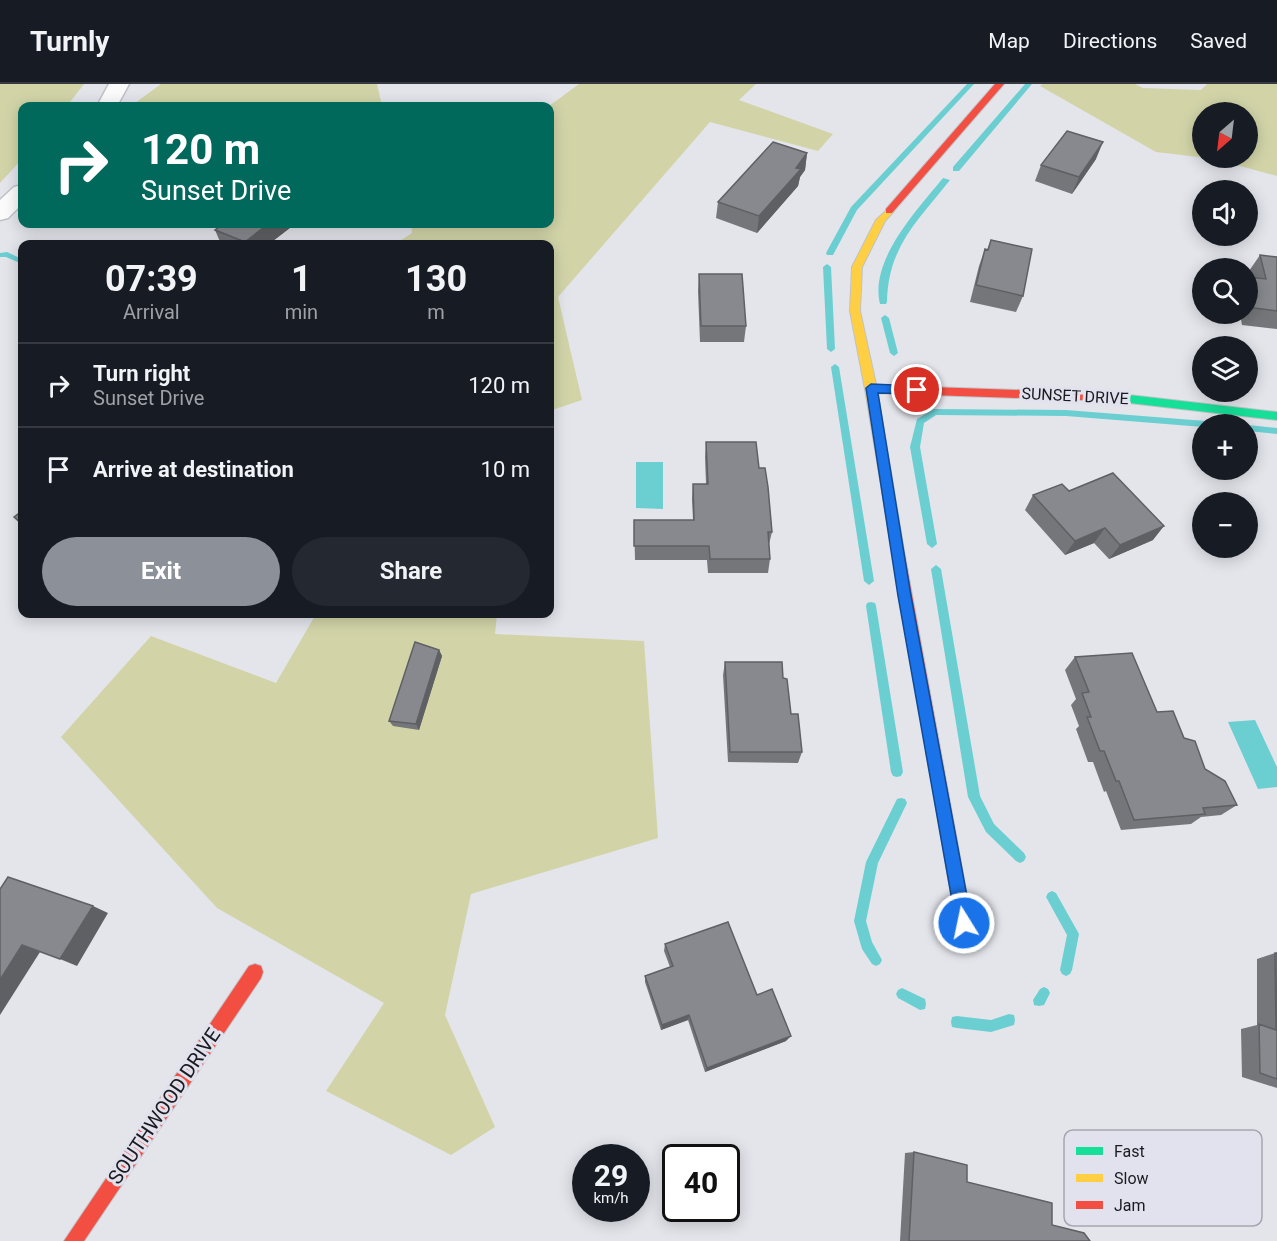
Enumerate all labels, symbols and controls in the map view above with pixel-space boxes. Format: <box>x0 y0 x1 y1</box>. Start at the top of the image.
text: Turnly <box>30 25 109 58</box>
text: Map <box>988 29 1030 53</box>
text: Directions <box>1063 29 1157 53</box>
text: Saved <box>1190 29 1247 53</box>
north arrow <box>1192 102 1258 168</box>
map controls <box>1192 102 1258 558</box>
text: 120 m <box>141 125 260 174</box>
icon: right <box>42 126 120 204</box>
text: Sunset Drive <box>141 175 291 207</box>
button: sound <box>1192 180 1258 246</box>
text: 07:39 <box>105 258 198 300</box>
text: 1 <box>291 258 312 300</box>
text: 130 <box>405 258 467 300</box>
button: search <box>1192 258 1258 324</box>
text: Arrival <box>123 300 180 324</box>
text: min <box>285 300 318 324</box>
text: m <box>427 300 445 324</box>
button: layers <box>1192 336 1258 402</box>
text: Turn right <box>93 361 190 386</box>
pin <box>891 364 942 415</box>
icon: right <box>42 369 75 402</box>
text: 120 m <box>468 373 530 398</box>
icon: arrive <box>900 373 933 406</box>
street label: SUNSET DRIVE <box>1021 384 1129 408</box>
text: Sunset Drive <box>93 386 204 410</box>
button: + <box>1192 414 1258 480</box>
icon: arrive <box>42 453 75 486</box>
text: Arrive at destination <box>93 457 294 482</box>
text: 10 m <box>481 457 530 482</box>
button: − <box>1192 492 1258 558</box>
button: Exit <box>42 537 280 606</box>
button: Share <box>292 537 530 606</box>
position arrow <box>932 891 996 955</box>
street label: SOUTHWOOD DRIVE <box>103 1023 225 1189</box>
legend <box>1064 1130 1262 1226</box>
text: Fast <box>1114 1142 1145 1161</box>
speed limit sign: 40 <box>662 1144 740 1222</box>
text: 29 <box>594 1158 628 1193</box>
text: Slow <box>1114 1169 1149 1188</box>
text: km/h <box>593 1189 629 1207</box>
text: Jam <box>1114 1196 1146 1215</box>

